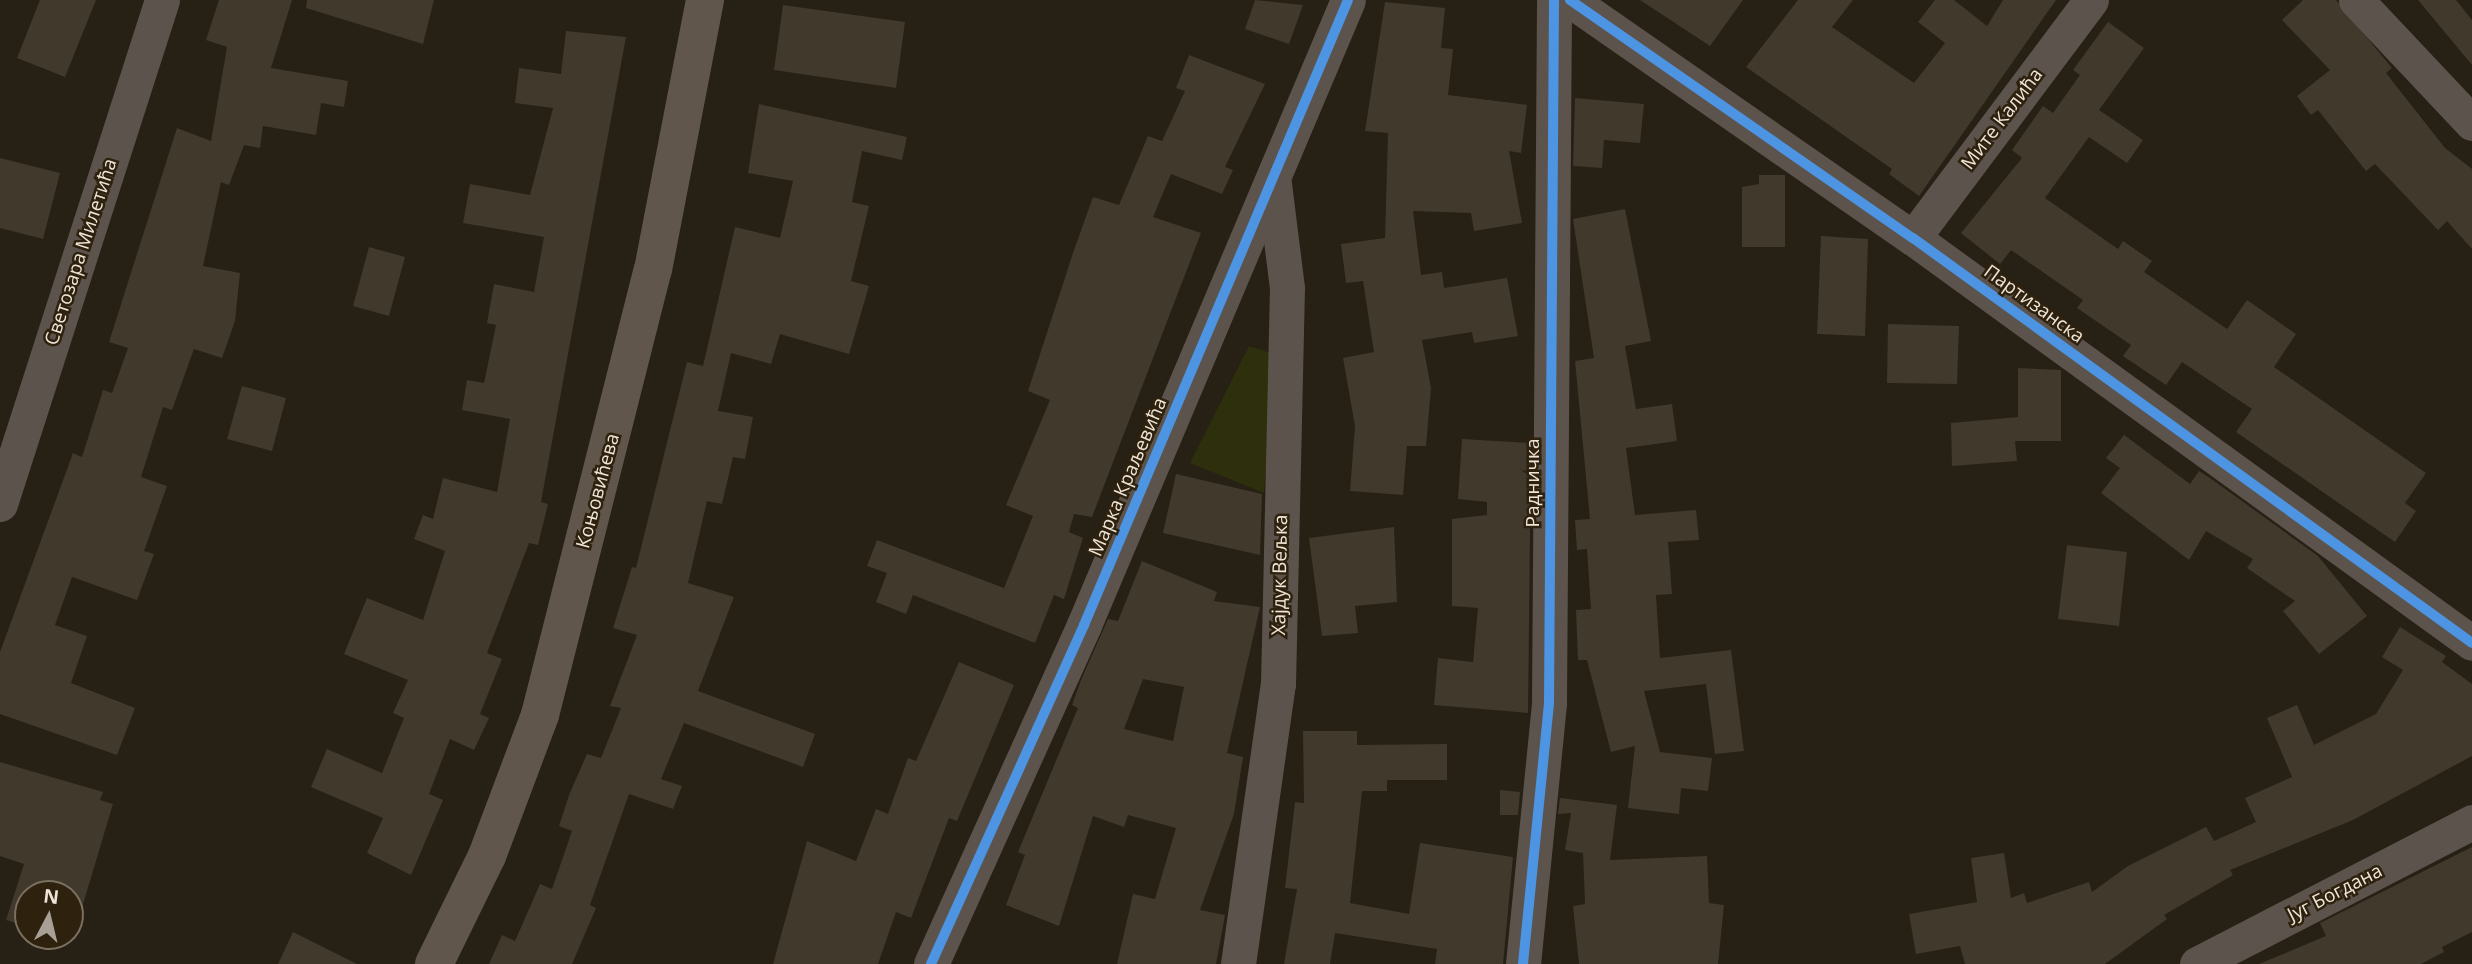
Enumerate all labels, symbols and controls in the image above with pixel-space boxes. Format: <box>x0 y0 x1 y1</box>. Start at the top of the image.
street label: Мите Калића <box>1956 64 2048 174</box>
street label: Светозара Милетића <box>40 156 122 348</box>
street label: Партизанска <box>1979 260 2089 348</box>
street label: Марка Краљевића <box>1084 394 1172 560</box>
street label: Коњовићева <box>572 431 624 551</box>
street label: Радничка <box>1522 439 1544 527</box>
street label: Хајдук Вељка <box>1268 514 1292 636</box>
street label: Југ Богдана <box>2284 859 2386 927</box>
north arrow <box>14 880 84 950</box>
text: N <box>42 882 61 910</box>

